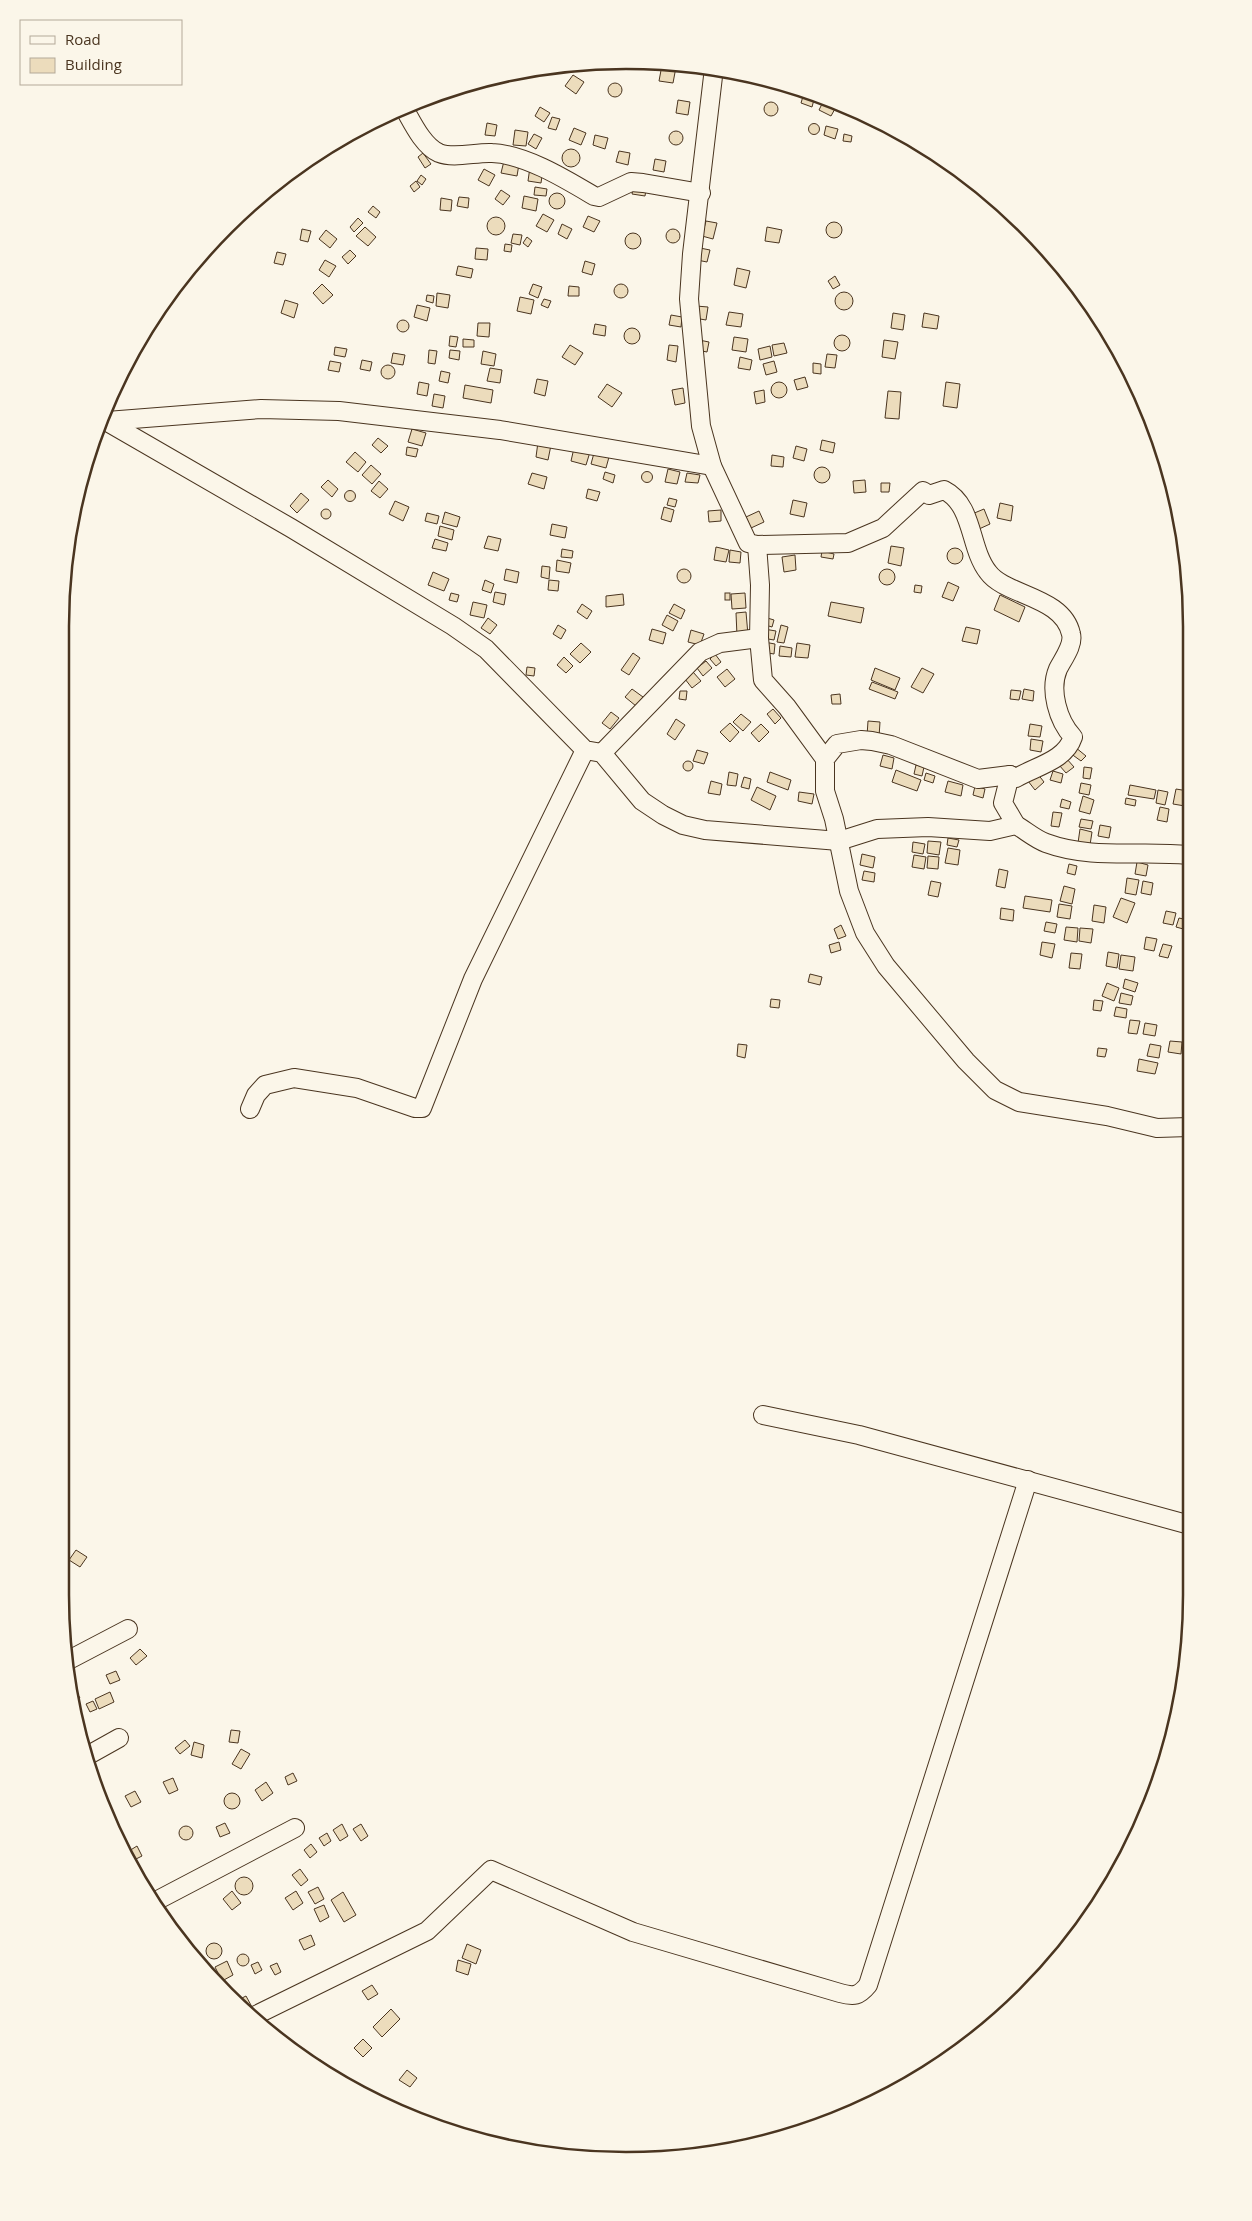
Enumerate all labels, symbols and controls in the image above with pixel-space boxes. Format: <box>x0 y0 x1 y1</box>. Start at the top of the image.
legend <box>20 20 182 85</box>
text: Road <box>65 29 101 49</box>
text: Building <box>65 54 122 74</box>

